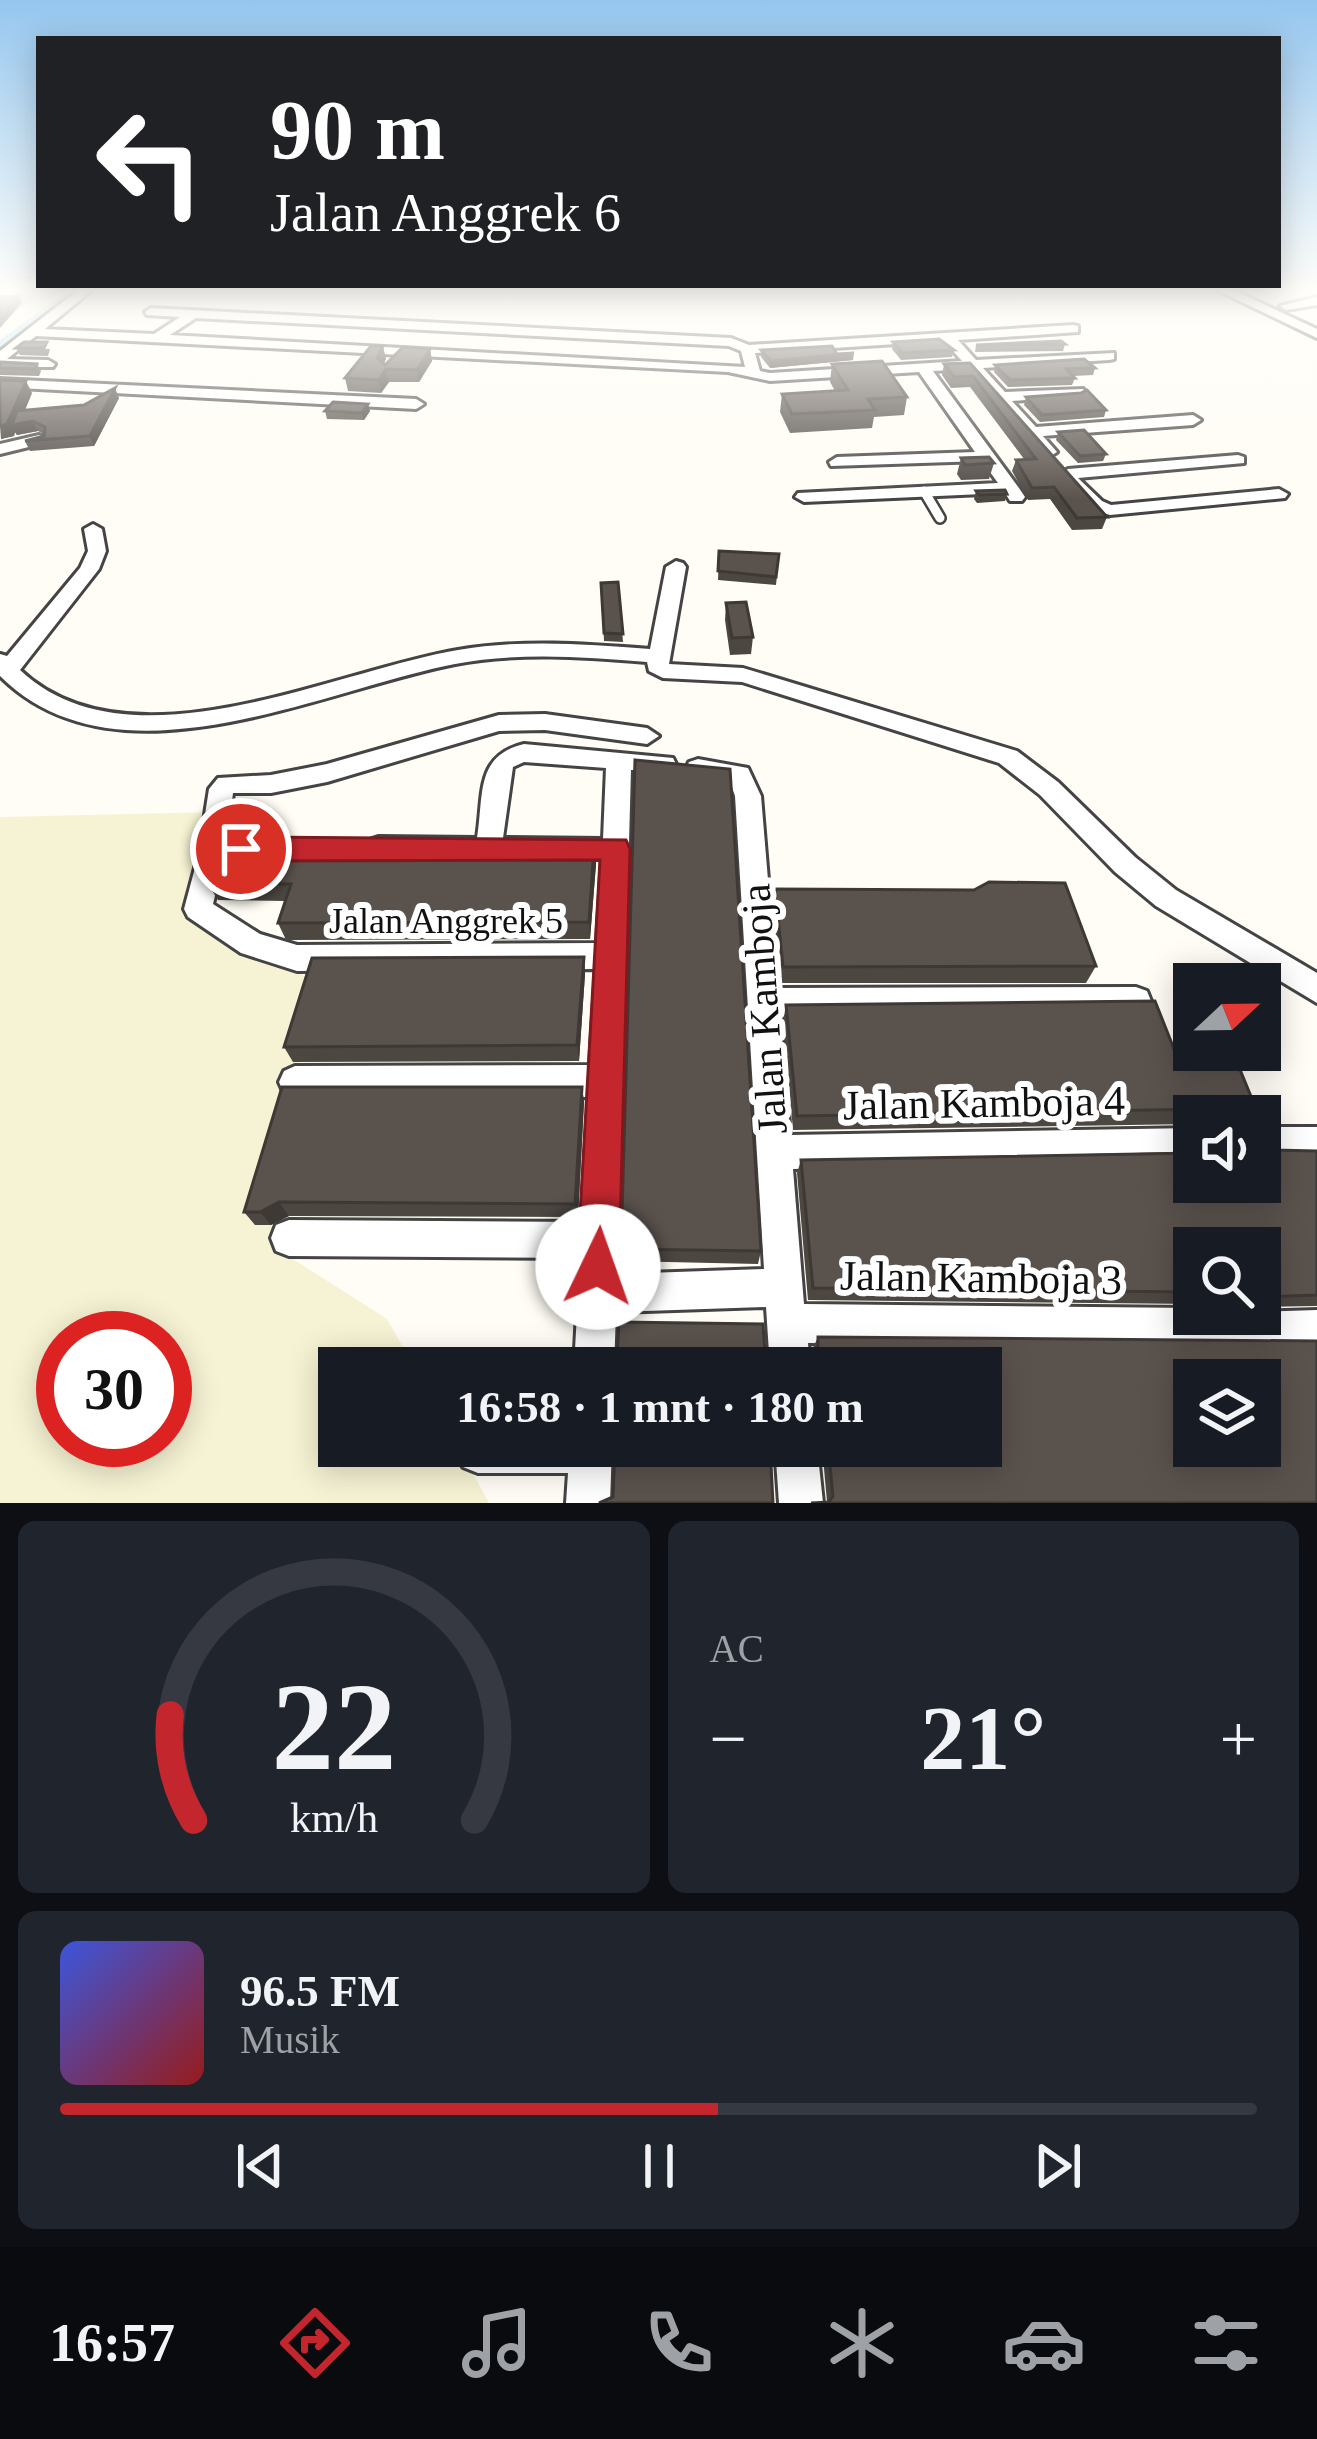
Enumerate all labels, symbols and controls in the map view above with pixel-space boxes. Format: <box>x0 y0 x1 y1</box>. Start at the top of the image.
icon: left <box>72 84 228 240</box>
text: 90 m <box>270 84 445 177</box>
text: Jalan Anggrek 6 <box>270 183 621 243</box>
pin <box>190 798 292 900</box>
icon: arrive <box>208 816 274 882</box>
street label: Jalan Kamboja <box>732 882 796 1136</box>
street label: Jalan Anggrek 5 <box>329 901 563 941</box>
north arrow <box>1173 963 1281 1071</box>
map controls <box>1173 963 1281 1467</box>
street label: Jalan Kamboja 4 <box>842 1078 1126 1128</box>
button: sound <box>1173 1095 1281 1203</box>
position arrow <box>535 1204 661 1330</box>
button: search <box>1173 1227 1281 1335</box>
street label: Jalan Kamboja 3 <box>839 1253 1123 1303</box>
speed limit sign: 30 <box>36 1311 192 1467</box>
button: layers <box>1173 1359 1281 1467</box>
text: 16:58 · 1 mnt · 180 m <box>456 1382 864 1432</box>
text: AC <box>710 1627 764 1670</box>
text: 22 <box>271 1658 396 1796</box>
text: 21° <box>920 1689 1046 1788</box>
text: − <box>710 1702 747 1775</box>
text: + <box>1220 1702 1257 1775</box>
text: km/h <box>290 1794 378 1841</box>
text: 96.5 FM <box>240 1966 400 2016</box>
text: Musik <box>240 2018 340 2061</box>
icon: previous <box>227 2133 293 2199</box>
icon: pause <box>626 2133 692 2199</box>
icon: next <box>1025 2133 1091 2199</box>
icon: directions <box>273 2301 357 2385</box>
icon: music <box>455 2301 539 2385</box>
icon: phone <box>637 2301 721 2385</box>
icon: climate <box>820 2301 904 2385</box>
icon: car <box>1002 2301 1086 2385</box>
icon: filters <box>1184 2301 1268 2385</box>
text: 16:57 <box>49 2313 175 2373</box>

